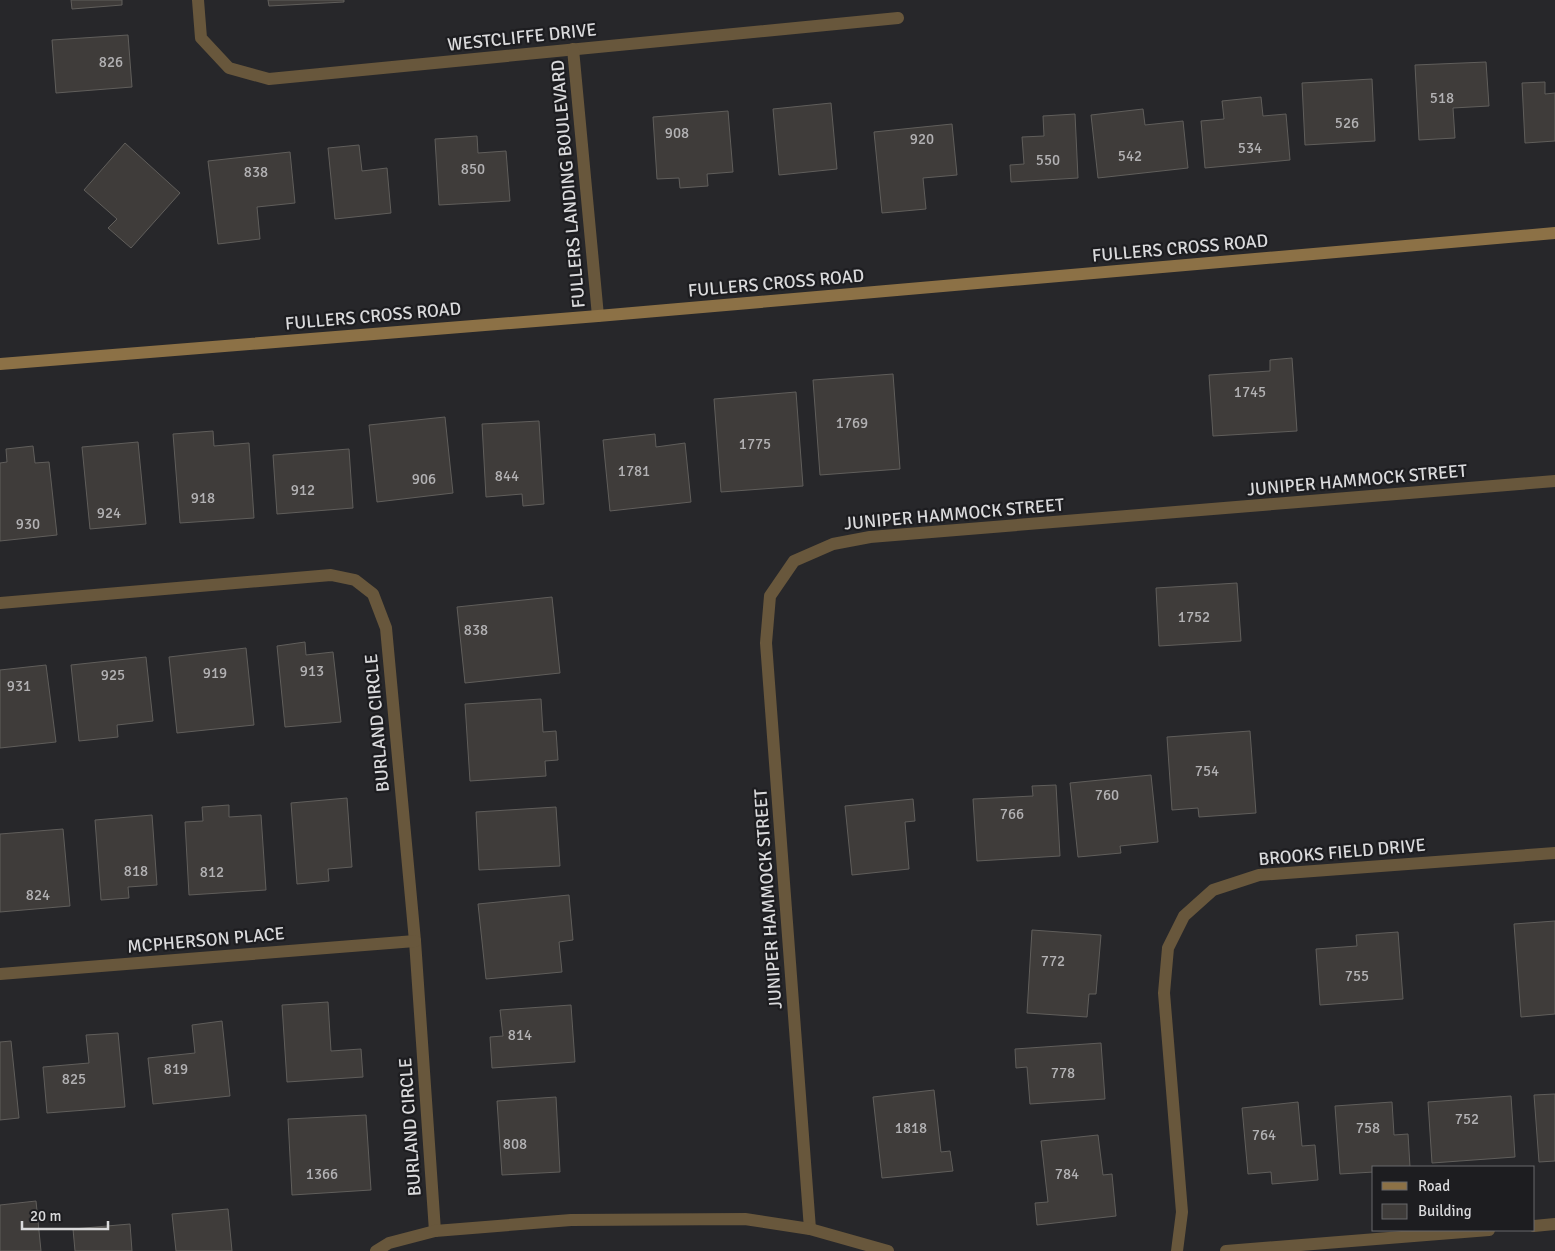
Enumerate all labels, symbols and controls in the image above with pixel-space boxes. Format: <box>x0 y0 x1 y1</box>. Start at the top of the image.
street label: WESTCLIFFE DRIVE <box>446 18 598 56</box>
house number: 826 <box>99 53 123 71</box>
street label: FULLERS LANDING BOULEVARD <box>546 59 590 309</box>
house number: 518 <box>1430 89 1454 107</box>
house number: 526 <box>1335 114 1359 132</box>
house number: 908 <box>665 124 689 142</box>
house number: 920 <box>910 130 934 148</box>
house number: 534 <box>1238 139 1262 157</box>
house number: 542 <box>1118 147 1142 165</box>
house number: 550 <box>1036 151 1060 169</box>
house number: 850 <box>461 160 485 178</box>
house number: 838 <box>244 163 268 181</box>
street label: FULLERS CROSS ROAD <box>1091 229 1269 267</box>
street label: FULLERS CROSS ROAD <box>687 264 865 302</box>
street label: FULLERS CROSS ROAD <box>284 297 462 335</box>
house number: 1745 <box>1234 383 1266 401</box>
house number: 1769 <box>836 414 868 432</box>
house number: 1775 <box>739 435 771 453</box>
street label: JUNIPER HAMMOCK STREET <box>1246 459 1468 501</box>
house number: 1781 <box>618 462 650 480</box>
house number: 844 <box>495 467 519 485</box>
house number: 906 <box>412 470 436 488</box>
house number: 912 <box>291 481 315 499</box>
house number: 918 <box>191 489 215 507</box>
street label: JUNIPER HAMMOCK STREET <box>843 493 1065 535</box>
house number: 924 <box>97 504 121 522</box>
house number: 930 <box>16 515 40 533</box>
house number: 1752 <box>1178 608 1210 626</box>
house number: 838 <box>464 621 488 639</box>
street label: BURLAND CIRCLE <box>360 653 394 793</box>
house number: 913 <box>300 662 324 680</box>
house number: 919 <box>203 664 227 682</box>
house number: 925 <box>101 666 125 684</box>
house number: 931 <box>7 677 31 695</box>
house number: 754 <box>1195 762 1219 780</box>
house number: 760 <box>1095 786 1119 804</box>
street label: JUNIPER HAMMOCK STREET <box>749 788 787 1010</box>
house number: 766 <box>1000 805 1024 823</box>
street label: BROOKS FIELD DRIVE <box>1257 834 1427 870</box>
house number: 818 <box>124 862 148 880</box>
house number: 812 <box>200 863 224 881</box>
house number: 824 <box>26 886 50 904</box>
street label: MCPHERSON PLACE <box>126 922 286 958</box>
house number: 772 <box>1041 952 1065 970</box>
house number: 755 <box>1345 967 1369 985</box>
house number: 814 <box>508 1026 532 1044</box>
street label: BURLAND CIRCLE <box>394 1057 426 1197</box>
house number: 819 <box>164 1060 188 1078</box>
house number: 778 <box>1051 1064 1075 1082</box>
house number: 825 <box>62 1070 86 1088</box>
house number: 752 <box>1455 1110 1479 1128</box>
house number: 1818 <box>895 1119 927 1137</box>
house number: 758 <box>1356 1119 1380 1137</box>
house number: 764 <box>1252 1126 1276 1144</box>
house number: 808 <box>503 1135 527 1153</box>
house number: 1366 <box>306 1165 338 1183</box>
house number: 784 <box>1055 1165 1079 1183</box>
legend <box>1372 1166 1535 1231</box>
text: Road <box>1418 1177 1450 1195</box>
scale bar <box>22 1198 109 1230</box>
text: Building <box>1418 1202 1472 1220</box>
text: 20 m <box>30 1207 61 1225</box>

